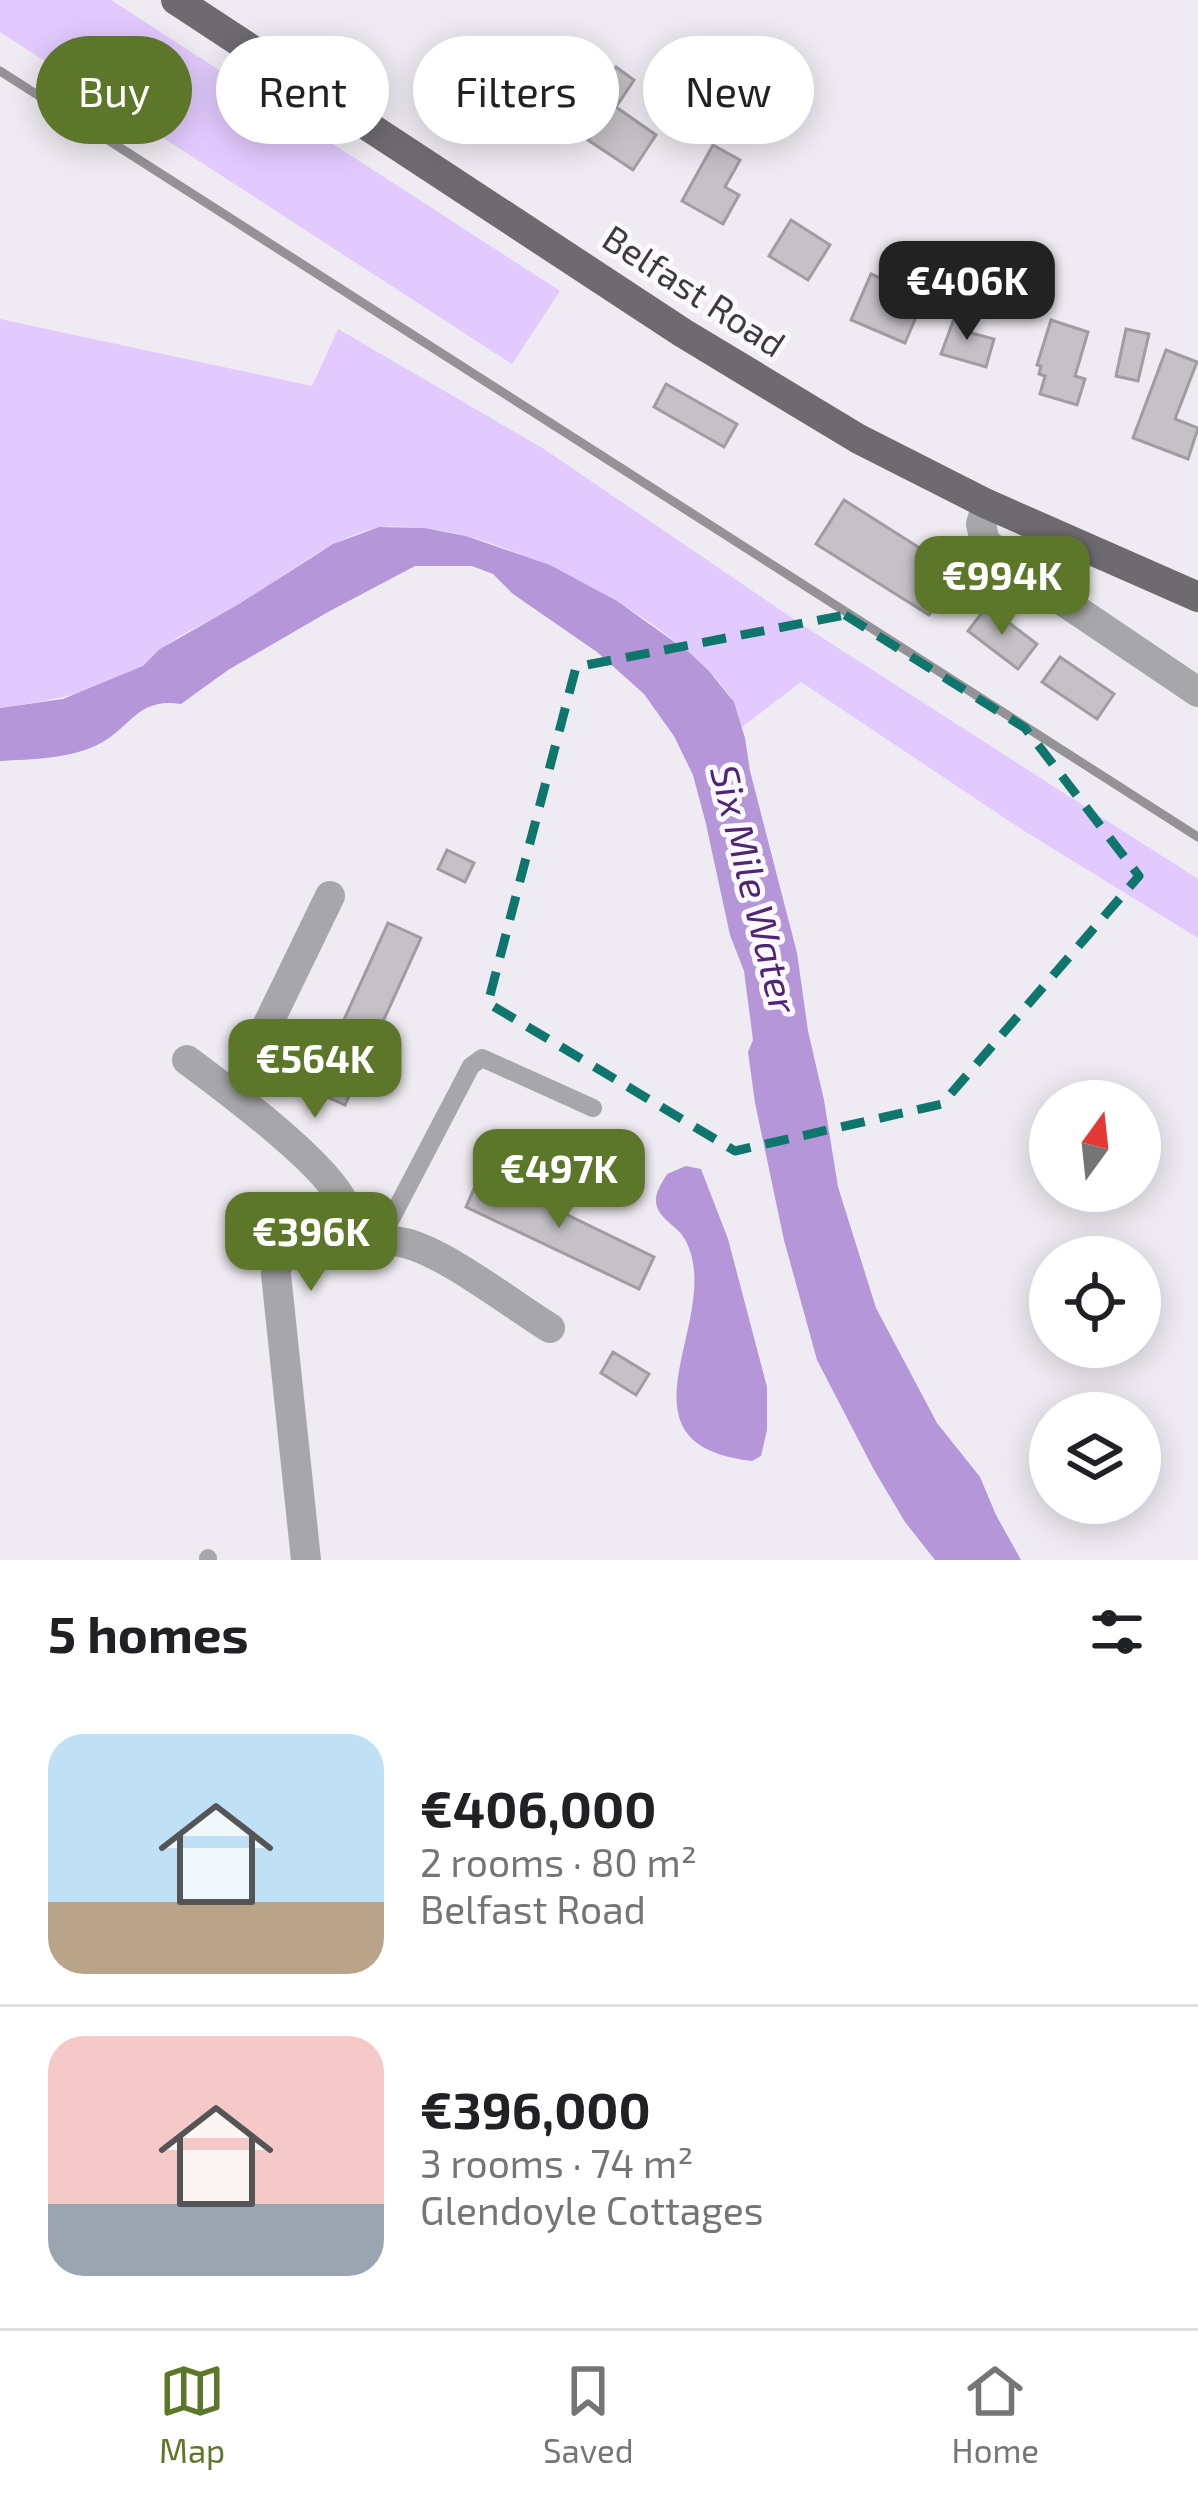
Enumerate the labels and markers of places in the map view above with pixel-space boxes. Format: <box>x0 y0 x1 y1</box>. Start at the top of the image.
pin: €406K <box>883 241 1051 343</box>
pin: €994K <box>918 536 1086 638</box>
pin: €564K <box>231 1019 399 1121</box>
pin: €497K <box>475 1129 643 1231</box>
pin: €396K <box>227 1192 395 1294</box>

